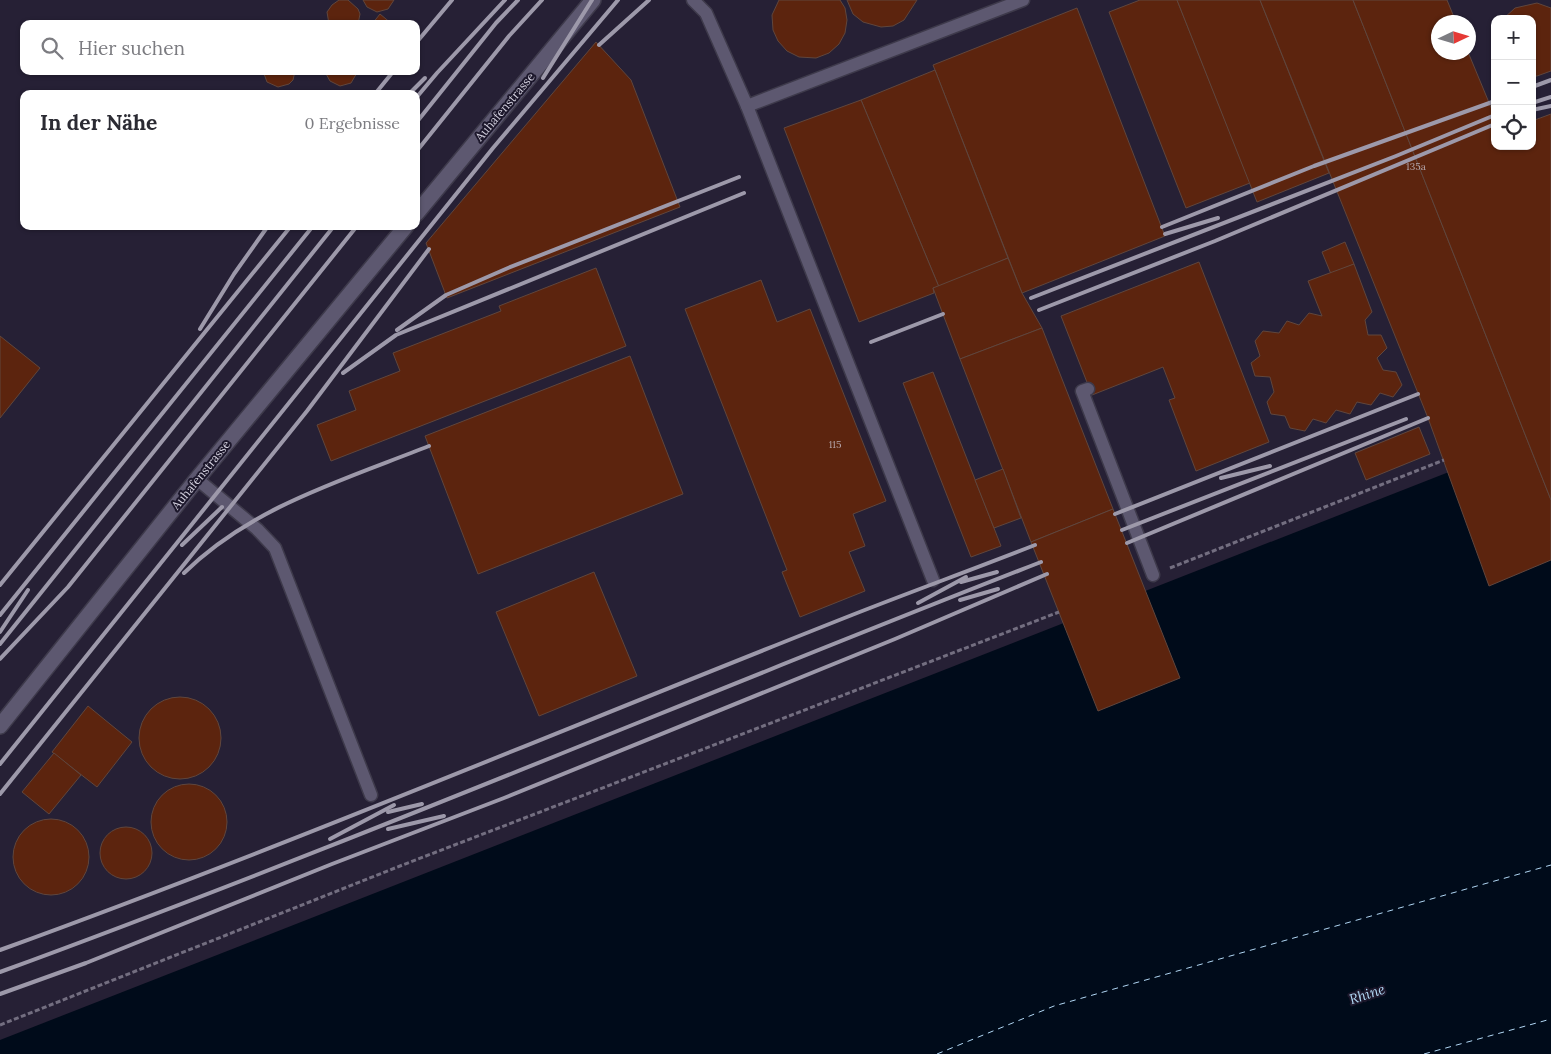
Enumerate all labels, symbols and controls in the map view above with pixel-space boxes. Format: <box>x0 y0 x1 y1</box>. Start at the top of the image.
north arrow <box>1431 15 1476 60</box>
map controls <box>1491 15 1536 150</box>
button: + <box>1491 15 1536 60</box>
search box <box>20 20 420 75</box>
icon: search <box>38 34 66 62</box>
text: Hier suchen <box>78 36 185 60</box>
button: − <box>1491 60 1536 105</box>
street label: Auhafenstrasse <box>471 69 538 145</box>
button: locate <box>1491 105 1536 150</box>
text: In der Nähe <box>40 109 157 136</box>
text: 0 Ergebnisse <box>305 113 400 133</box>
house number: 135a <box>1406 160 1426 173</box>
street label: Auhafenstrasse <box>167 437 233 513</box>
house number: 115 <box>829 438 841 451</box>
water label: Rhine <box>1347 980 1387 1008</box>

